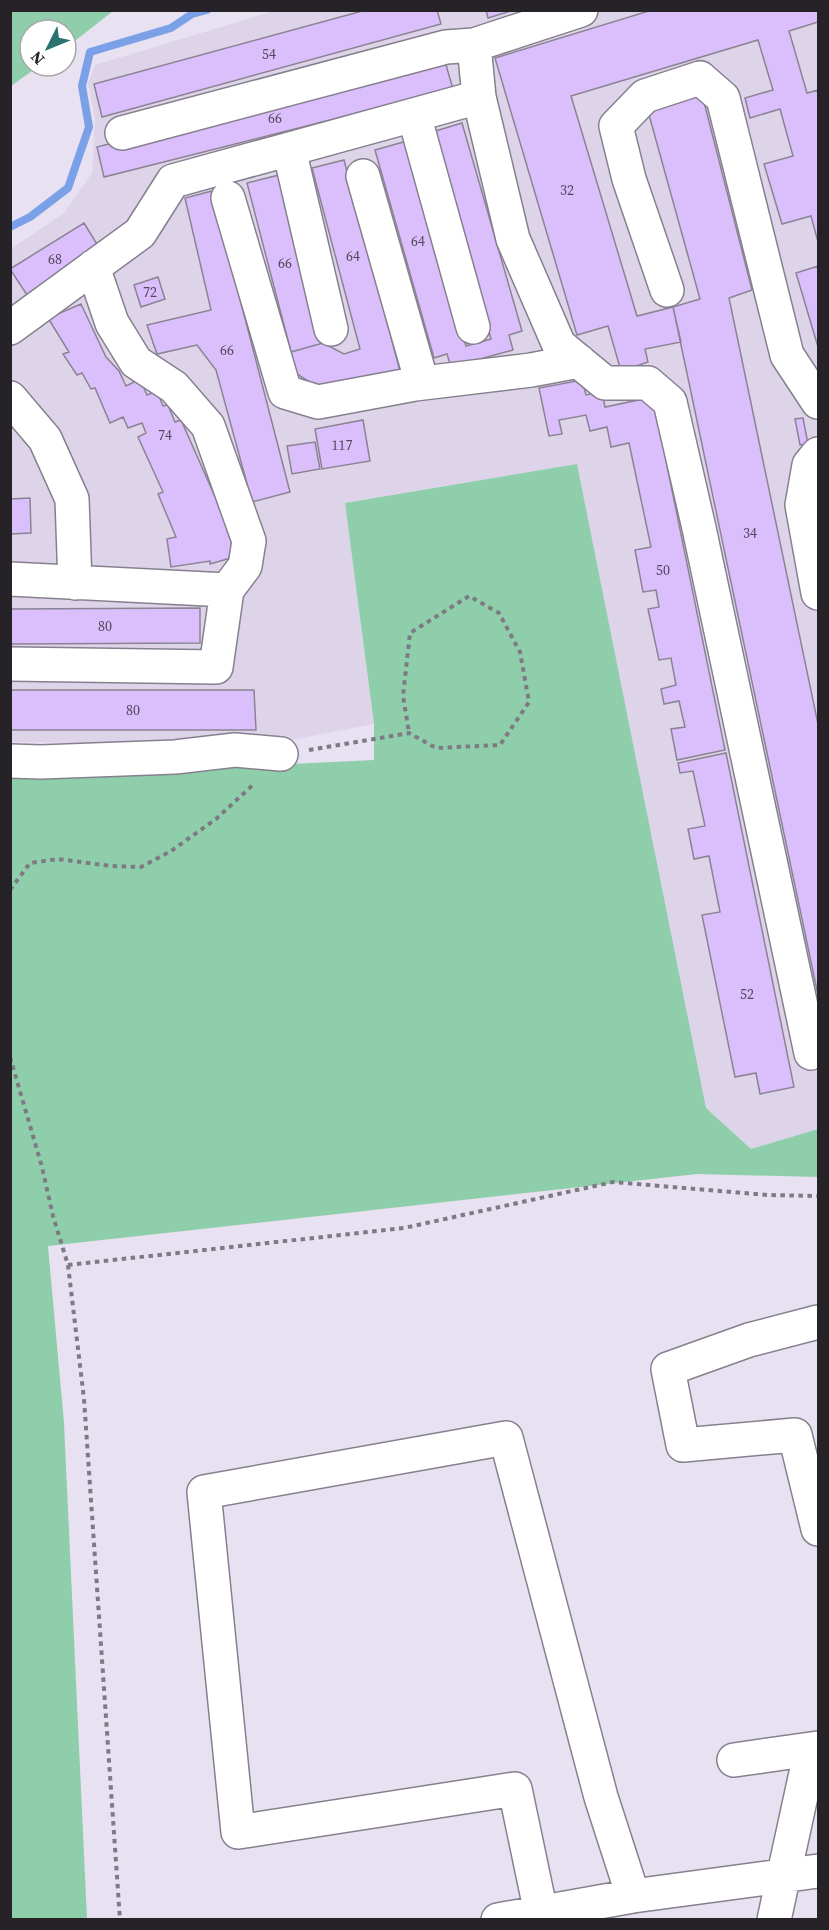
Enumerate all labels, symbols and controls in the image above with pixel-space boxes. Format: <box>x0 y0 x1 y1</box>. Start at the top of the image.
north arrow <box>18 18 78 78</box>
house number: 54 <box>262 44 276 64</box>
text: N <box>25 46 49 70</box>
house number: 66 <box>268 108 282 128</box>
house number: 32 <box>560 180 574 200</box>
house number: 64 <box>411 231 425 251</box>
house number: 64 <box>346 246 360 266</box>
house number: 68 <box>48 249 62 269</box>
house number: 66 <box>278 253 292 273</box>
house number: 72 <box>143 282 157 302</box>
house number: 66 <box>220 340 234 360</box>
house number: 74 <box>158 425 172 445</box>
house number: 117 <box>332 435 353 455</box>
house number: 34 <box>743 523 757 543</box>
house number: 50 <box>656 560 670 580</box>
house number: 80 <box>98 616 112 636</box>
house number: 80 <box>126 700 140 720</box>
house number: 52 <box>740 984 754 1004</box>

